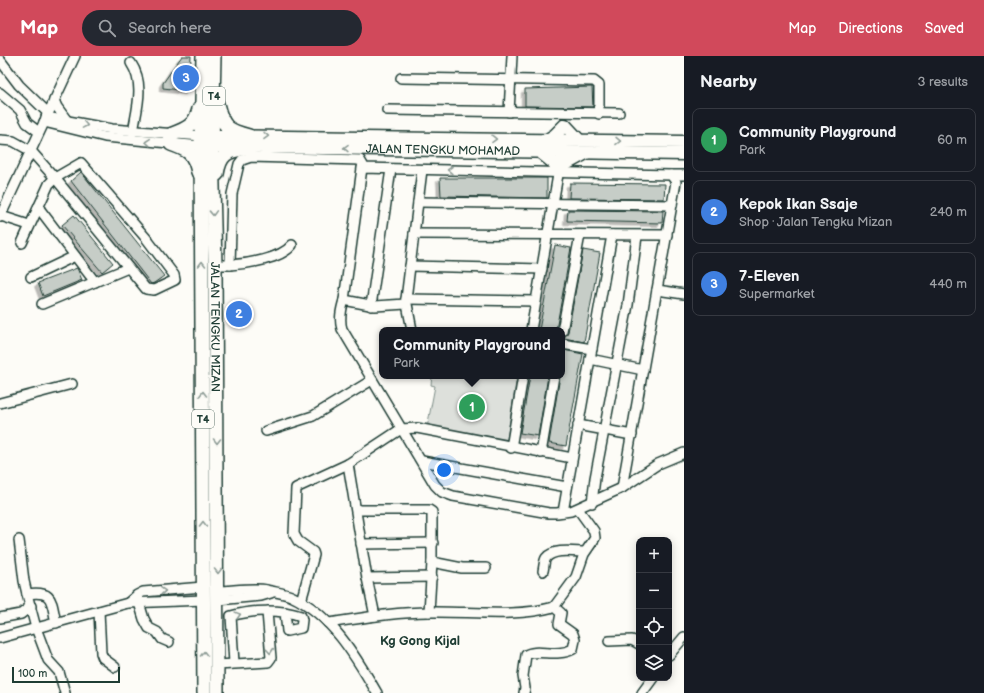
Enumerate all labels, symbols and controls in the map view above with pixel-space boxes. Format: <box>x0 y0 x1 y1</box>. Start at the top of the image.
search box <box>82 10 362 46</box>
text: Map <box>20 17 58 40</box>
icon: search <box>96 17 118 39</box>
text: Search here <box>128 19 211 38</box>
text: Map <box>788 20 816 37</box>
text: Directions <box>838 20 903 37</box>
text: Saved <box>925 20 964 37</box>
pin: 3 <box>173 63 199 93</box>
text: Nearby <box>700 72 757 92</box>
text: 3 results <box>917 74 968 90</box>
road number: T4 <box>203 87 225 105</box>
one-way arrow <box>81 120 88 129</box>
text: Community Playground <box>739 123 896 142</box>
one-way arrow <box>263 132 269 140</box>
text: 1 <box>711 132 717 148</box>
text: 60 m <box>937 132 967 148</box>
one-way arrow <box>491 135 497 143</box>
one-way arrow <box>615 137 621 145</box>
one-way arrow <box>145 138 151 147</box>
street label: JALAN TENGKU MOHAMAD <box>366 141 521 159</box>
text: Park <box>739 142 765 158</box>
one-way arrow <box>343 143 349 152</box>
one-way arrow <box>447 166 453 174</box>
text: Kepok Ikan Ssaje <box>739 195 858 214</box>
text: 2 <box>710 204 718 220</box>
text: 240 m <box>930 204 967 220</box>
one-way arrow <box>209 210 218 216</box>
text: Shop · Jalan Tengku Mizan <box>739 214 892 230</box>
one-way arrow <box>198 261 206 267</box>
street label: JALAN TENGKU MIZAN <box>207 262 223 392</box>
text: 7-Eleven <box>739 267 799 286</box>
text: 3 <box>710 276 718 292</box>
text: 440 m <box>929 276 967 292</box>
text: Supermarket <box>739 286 815 302</box>
pin: 2 <box>226 299 252 329</box>
popup <box>379 327 565 379</box>
text: Community Playground <box>393 336 551 355</box>
text: Park <box>393 355 419 371</box>
one-way arrow <box>198 391 207 397</box>
pin: 1 <box>459 392 485 422</box>
road number: T4 <box>192 410 214 428</box>
one-way arrow <box>213 438 221 444</box>
your location <box>434 460 454 480</box>
one-way arrow <box>199 521 207 527</box>
map controls <box>636 537 672 681</box>
button: + <box>636 537 672 573</box>
one-way arrow <box>214 568 222 574</box>
button: − <box>636 573 672 609</box>
one-way arrow <box>160 586 166 595</box>
button: locate <box>636 609 672 645</box>
one-way arrow <box>234 611 241 620</box>
district label: Kg Gong Kijal <box>380 633 460 649</box>
button: layers <box>636 645 672 681</box>
one-way arrow <box>266 648 275 654</box>
one-way arrow <box>200 651 208 657</box>
scale bar <box>12 665 120 684</box>
text: 100 m <box>18 667 47 680</box>

